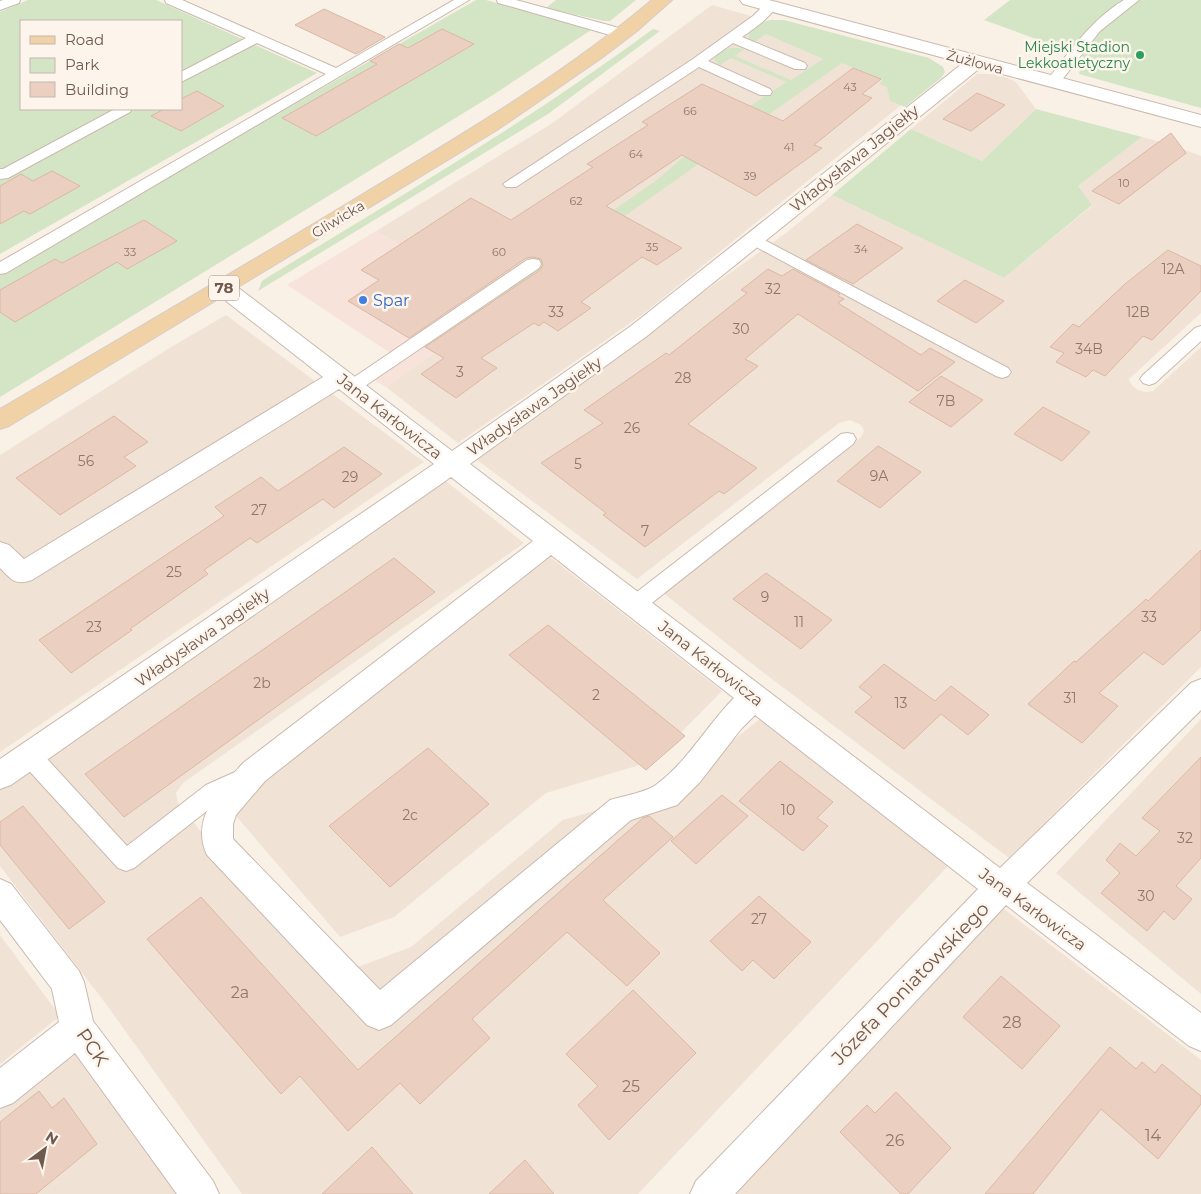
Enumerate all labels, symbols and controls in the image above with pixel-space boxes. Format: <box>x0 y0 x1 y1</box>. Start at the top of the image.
legend <box>20 20 182 110</box>
text: Road <box>65 30 104 49</box>
place label: Miejski Stadion Lekkoatletyczny <box>1018 38 1130 72</box>
street label: Żużlowa <box>945 46 1005 78</box>
marker: Miejski Stadion Lekkoatletyczny <box>1134 49 1146 61</box>
text: Park <box>65 55 99 74</box>
text: Building <box>65 80 129 99</box>
house number: 43 <box>843 80 857 94</box>
street label: Władysława Jagiełły <box>786 100 923 216</box>
house number: 66 <box>683 104 697 118</box>
house number: 41 <box>784 140 794 154</box>
house number: 64 <box>629 147 644 161</box>
house number: 39 <box>744 169 757 183</box>
house number: 10 <box>1118 176 1130 190</box>
house number: 62 <box>570 194 582 208</box>
street label: Gliwicka <box>308 196 368 242</box>
house number: 35 <box>646 240 658 254</box>
house number: 34 <box>854 242 868 256</box>
house number: 33 <box>124 245 136 259</box>
house number: 60 <box>492 245 506 259</box>
house number: 12A <box>1161 260 1185 278</box>
road number: 78 <box>209 276 239 300</box>
house number: 32 <box>765 280 781 298</box>
place label: Spar <box>373 291 410 310</box>
marker: Spar <box>357 294 369 306</box>
house number: 33 <box>548 303 564 321</box>
house number: 12B <box>1126 303 1150 321</box>
house number: 30 <box>732 320 750 338</box>
house number: 34B <box>1075 340 1103 358</box>
street label: Władysława Jagiełły <box>463 353 606 460</box>
house number: 3 <box>456 363 464 381</box>
street label: Jana Karłowicza <box>333 369 446 463</box>
house number: 28 <box>675 369 692 387</box>
house number: 7B <box>937 392 955 410</box>
house number: 26 <box>624 419 641 437</box>
house number: 56 <box>78 452 95 470</box>
house number: 5 <box>574 455 582 473</box>
house number: 9A <box>870 467 889 485</box>
house number: 29 <box>342 468 358 486</box>
house number: 27 <box>251 501 267 519</box>
house number: 7 <box>641 522 649 540</box>
house number: 25 <box>166 563 182 581</box>
street label: Władysława Jagiełły <box>131 584 274 691</box>
house number: 9 <box>761 588 769 606</box>
house number: 33 <box>1141 608 1157 626</box>
house number: 11 <box>794 613 804 631</box>
street label: Jana Karłowicza <box>654 616 767 710</box>
house number: 23 <box>86 618 102 636</box>
house number: 2b <box>253 674 271 692</box>
house number: 2 <box>592 686 600 704</box>
house number: 31 <box>1064 689 1076 707</box>
house number: 13 <box>895 694 908 712</box>
house number: 10 <box>781 801 795 819</box>
house number: 2c <box>402 806 418 824</box>
house number: 32 <box>1177 829 1193 847</box>
street label: Jana Karłowicza <box>975 864 1090 955</box>
house number: 30 <box>1137 887 1155 905</box>
street label: Józefa Poniatowskiego <box>826 897 994 1070</box>
house number: 27 <box>751 910 767 928</box>
house number: 2a <box>231 983 249 1002</box>
house number: 28 <box>1002 1013 1022 1032</box>
street label: PCK <box>72 1024 114 1071</box>
house number: 25 <box>622 1077 640 1096</box>
north arrow <box>20 1124 70 1174</box>
house number: 14 <box>1145 1126 1162 1145</box>
text: N <box>42 1127 61 1149</box>
house number: 26 <box>886 1131 905 1150</box>

